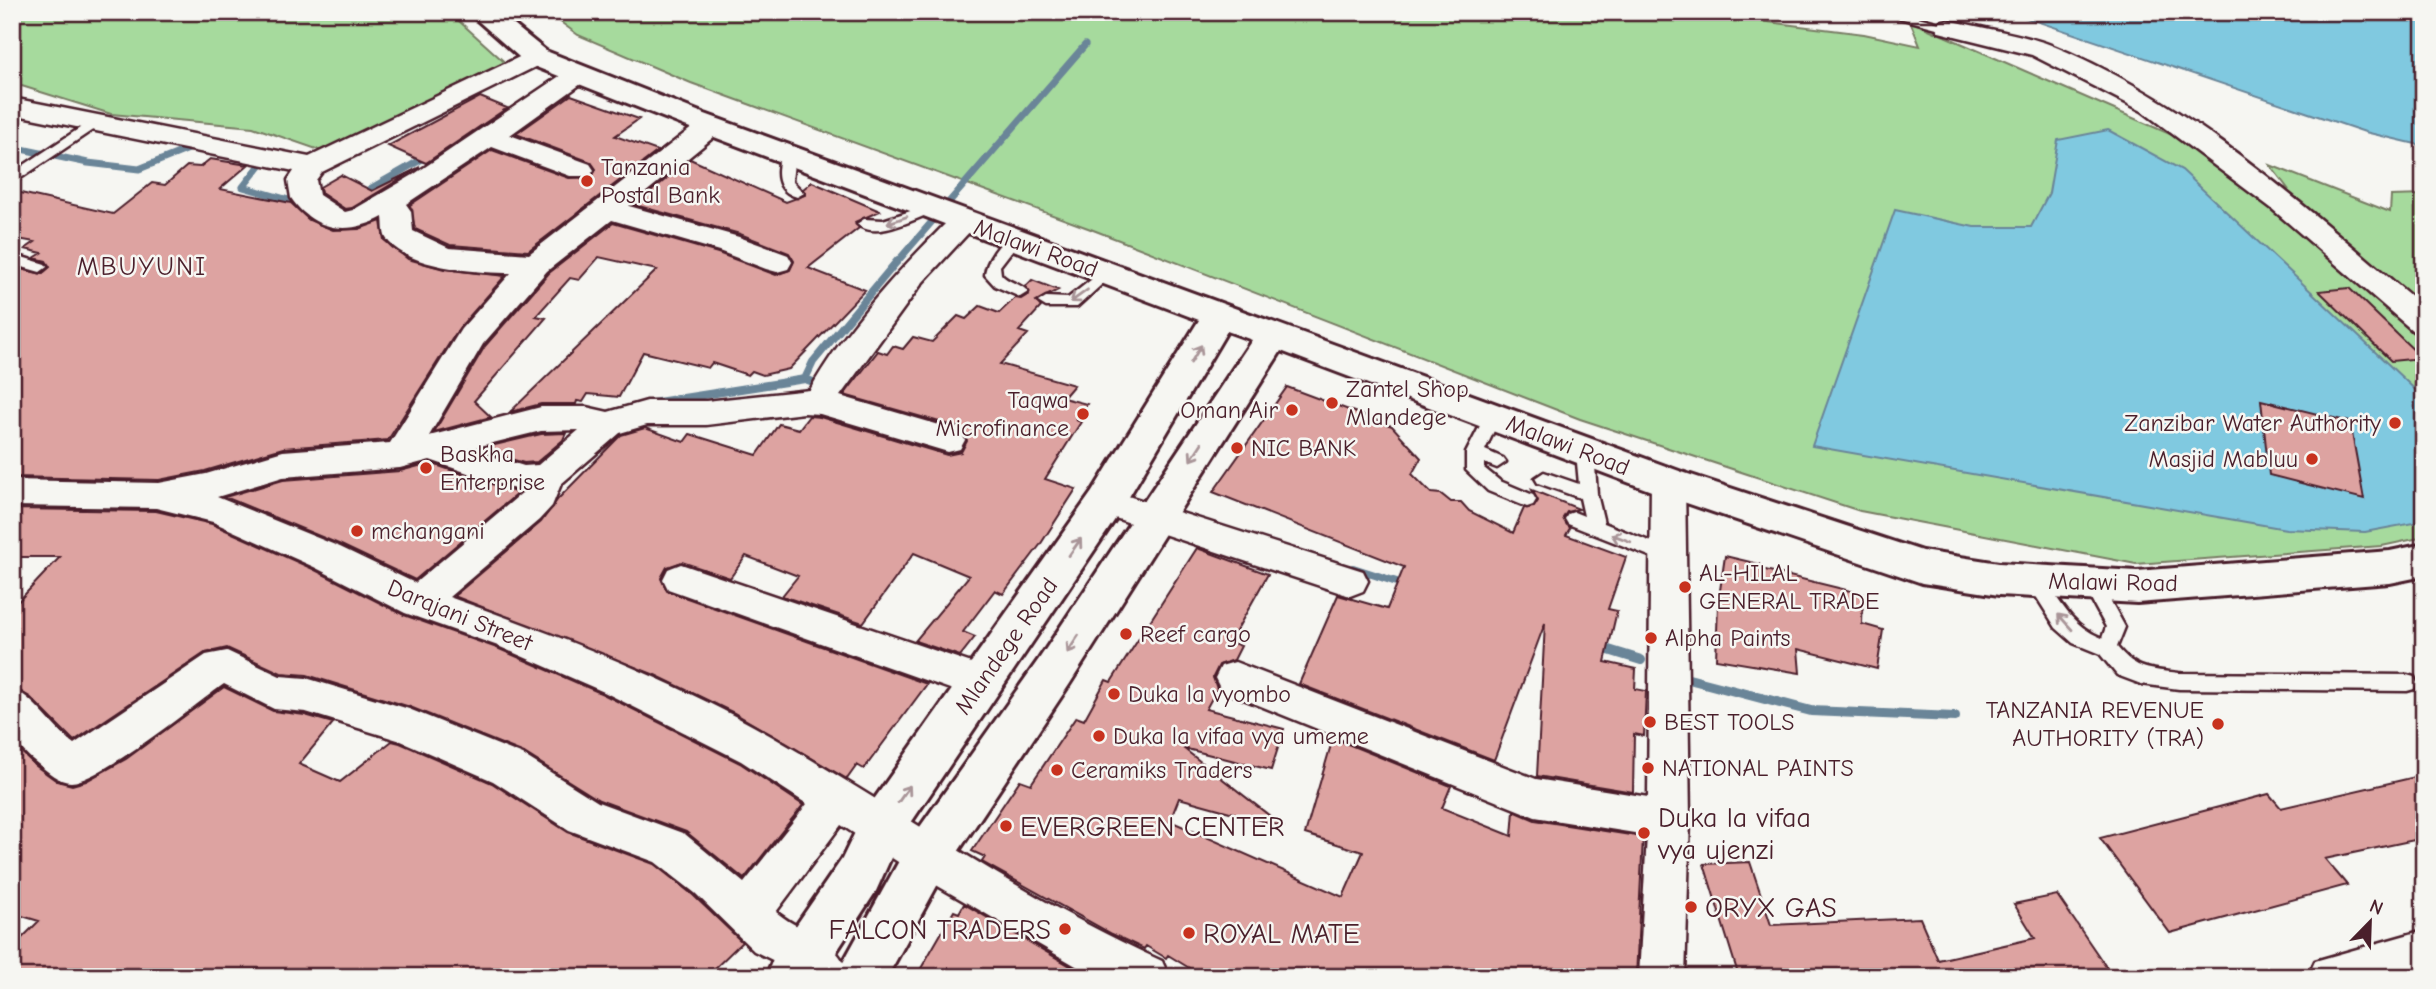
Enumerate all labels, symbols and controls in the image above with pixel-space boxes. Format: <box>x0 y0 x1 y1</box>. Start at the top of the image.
place label: Tanzania Postal Bank <box>601 153 720 209</box>
marker: Tanzania Postal Bank <box>579 173 595 189</box>
street label: Malawi Road <box>970 213 1102 283</box>
one-way arrow <box>886 215 908 227</box>
district label: MBUYUNI <box>77 252 207 282</box>
one-way arrow <box>1069 288 1088 303</box>
one-way arrow <box>1190 345 1204 365</box>
place label: Zantel Shop Mlandege <box>1346 375 1469 431</box>
place label: Taqwa Microfinance <box>935 386 1069 442</box>
marker: Zantel Shop Mlandege <box>1324 395 1340 411</box>
place label: Oman Air <box>1180 396 1278 424</box>
marker: Oman Air <box>1284 402 1300 418</box>
marker: Taqwa Microfinance <box>1075 406 1091 422</box>
street label: Malawi Road <box>1502 409 1634 481</box>
place label: Zanzibar Water Authority <box>2124 409 2381 437</box>
marker: Zanzibar Water Authority <box>2387 415 2403 431</box>
place label: NIC BANK <box>1251 434 1356 462</box>
place label: Baskha Enterprise <box>440 440 545 496</box>
marker: NIC BANK <box>1229 440 1245 456</box>
one-way arrow <box>1188 442 1202 462</box>
place label: Masjid Mabluu <box>2149 445 2298 473</box>
marker: Masjid Mabluu <box>2304 451 2320 467</box>
marker: Baskha Enterprise <box>418 460 434 476</box>
place label: mchangani <box>371 517 485 545</box>
marker: mchangani <box>349 523 365 539</box>
one-way arrow <box>1610 530 1632 543</box>
one-way arrow <box>1068 538 1082 557</box>
place label: AL-HILAL GENERAL TRADE <box>1699 559 1880 615</box>
street label: Malawi Road <box>2048 567 2178 597</box>
street label: Mlandege Road <box>949 572 1063 720</box>
street label: Darajani Street <box>383 573 538 657</box>
marker: AL-HILAL GENERAL TRADE <box>1677 579 1693 595</box>
one-way arrow <box>2057 613 2073 631</box>
place label: Reef cargo <box>1140 620 1251 648</box>
place label: Alpha Paints <box>1665 624 1791 652</box>
marker: Reef cargo <box>1118 626 1134 642</box>
marker: Alpha Paints <box>1643 630 1659 646</box>
one-way arrow <box>1065 633 1079 653</box>
place label: Duka la vyombo <box>1128 680 1291 708</box>
marker: Duka la vyombo <box>1106 686 1122 702</box>
place label: TANZANIA REVENUE AUTHORITY (TRA) <box>1986 696 2204 752</box>
place label: BEST TOOLS <box>1664 708 1794 736</box>
marker: BEST TOOLS <box>1642 714 1658 730</box>
marker: TANZANIA REVENUE AUTHORITY (TRA) <box>2210 716 2226 732</box>
place label: Duka la vifaa vya umeme <box>1113 722 1369 750</box>
marker: Duka la vifaa vya umeme <box>1091 728 1107 744</box>
place label: NATIONAL PAINTS <box>1662 754 1854 782</box>
place label: Ceramiks Traders <box>1071 756 1252 784</box>
marker: NATIONAL PAINTS <box>1640 760 1656 776</box>
marker: Ceramiks Traders <box>1049 762 1065 778</box>
one-way arrow <box>897 785 911 804</box>
place label: Duka la vifaa vya ujenzi <box>1657 802 1811 866</box>
place label: EVERGREEN CENTER <box>1020 811 1284 843</box>
marker: EVERGREEN CENTER <box>998 818 1014 834</box>
marker: Duka la vifaa vya ujenzi <box>1636 825 1652 841</box>
north arrow <box>2334 888 2404 958</box>
place label: ORYX GAS <box>1705 892 1837 924</box>
text: N <box>2366 895 2386 920</box>
marker: ORYX GAS <box>1683 899 1699 915</box>
place label: FALCON TRADERS <box>829 914 1051 946</box>
place label: ROYAL MATE <box>1203 918 1360 950</box>
marker: FALCON TRADERS <box>1057 921 1073 937</box>
marker: ROYAL MATE <box>1181 925 1197 941</box>

